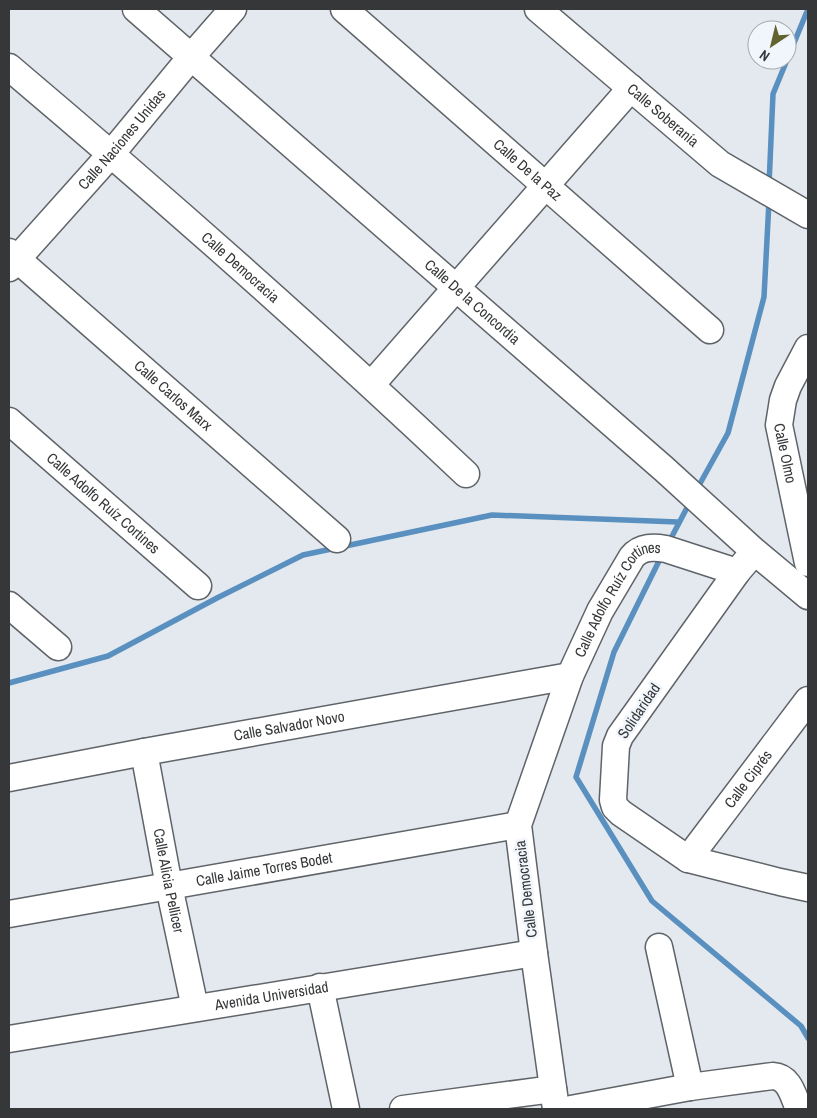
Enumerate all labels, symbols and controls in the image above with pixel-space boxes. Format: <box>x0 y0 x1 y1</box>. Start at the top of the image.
north arrow <box>747 20 797 70</box>
text: N <box>756 46 773 65</box>
street label: Calle Soberanía <box>623 78 704 152</box>
street label: Calle Naciones Unidas <box>73 85 170 194</box>
street label: Calle De la Paz <box>489 134 567 205</box>
street label: Calle Democracia <box>197 227 284 307</box>
street label: Calle De la Concordia <box>420 254 525 349</box>
street label: Calle Carlos Marx <box>130 355 218 436</box>
street label: Calle Olmo <box>769 421 802 485</box>
street label: Calle Adolfo Ruíz Cortines <box>42 447 165 558</box>
street label: Calle Adolfo Ruíz Cortines <box>569 537 662 661</box>
street label: Solidaridad <box>612 679 665 743</box>
street label: Calle Salvador Novo <box>232 705 346 746</box>
street label: Calle Ciprés <box>719 746 777 812</box>
street label: Calle Alicia Pellicer <box>148 827 190 935</box>
street label: Calle Democracia <box>509 839 542 939</box>
street label: Calle Jaime Torres Bodet <box>194 847 334 891</box>
street label: Avenida Universidad <box>212 976 330 1015</box>

